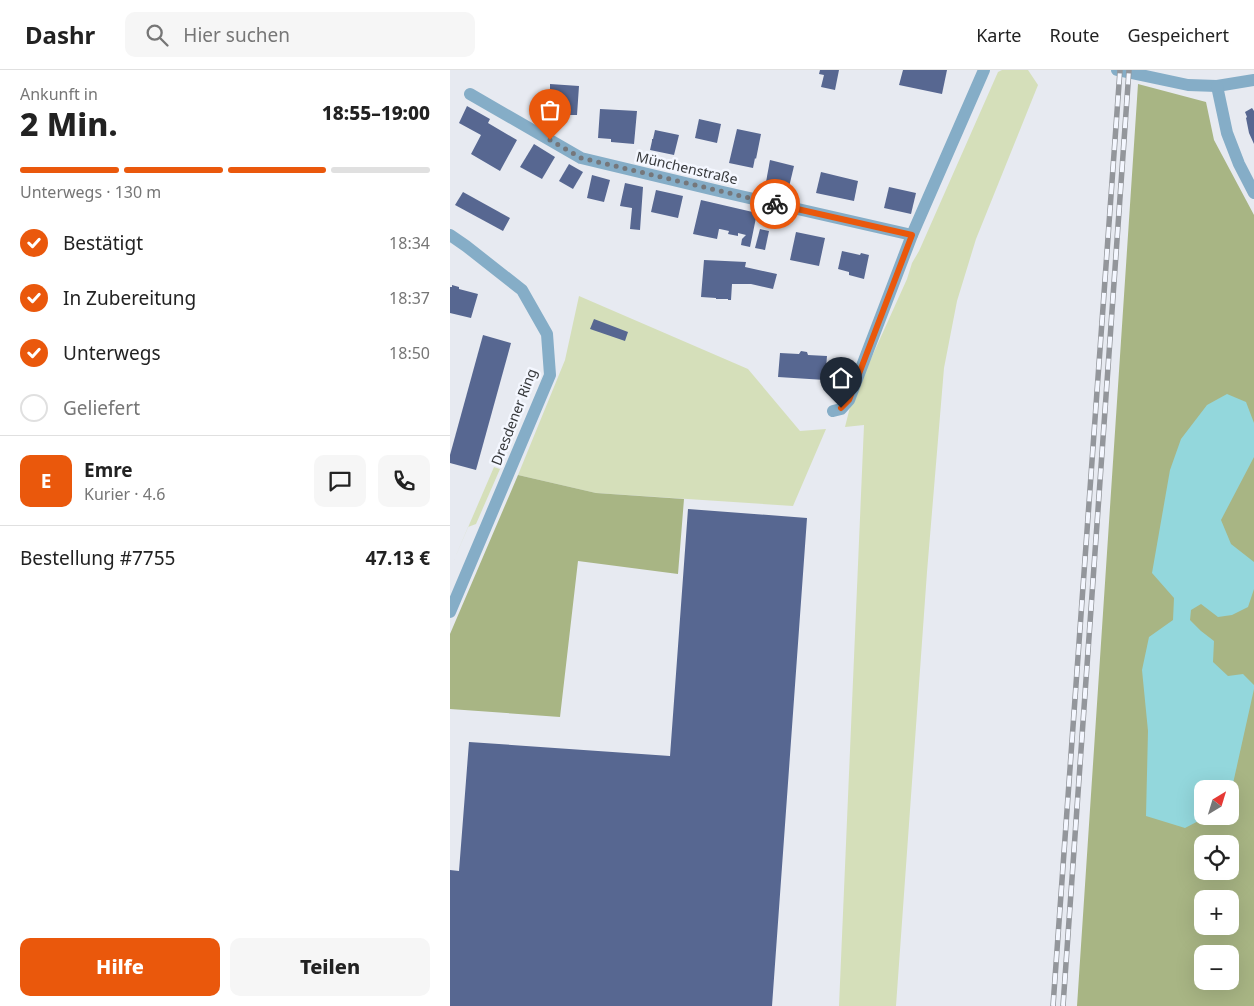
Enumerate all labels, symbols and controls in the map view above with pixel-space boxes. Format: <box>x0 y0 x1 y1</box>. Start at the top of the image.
search box <box>125 12 475 57</box>
text: Dashr <box>25 18 95 51</box>
icon: search <box>143 21 171 49</box>
text: Hier suchen <box>183 22 290 48</box>
text: Karte <box>976 23 1022 47</box>
text: Route <box>1050 23 1099 47</box>
text: Gespeichert <box>1127 23 1229 47</box>
text: Ankunft in <box>20 83 98 105</box>
pin <box>529 89 571 140</box>
icon: bag <box>536 96 564 124</box>
text: 18:55–19:00 <box>322 100 430 126</box>
text: 2 Min. <box>20 102 118 145</box>
street label: Münchenstraße <box>634 147 740 188</box>
courier <box>750 179 800 229</box>
text: Unterwegs · 130 m <box>20 181 161 203</box>
icon: bike <box>761 190 789 218</box>
icon: check <box>20 229 48 257</box>
text: Bestätigt <box>63 230 143 256</box>
text: 18:34 <box>389 232 430 254</box>
icon: check <box>20 284 48 312</box>
text: In Zubereitung <box>63 285 196 311</box>
text: 18:37 <box>389 287 430 309</box>
icon: check <box>20 339 48 367</box>
text: Unterwegs <box>63 340 161 366</box>
text: 18:50 <box>389 342 430 364</box>
pin <box>820 357 862 408</box>
icon: home <box>827 364 855 392</box>
street label: Dresdener Ring <box>486 366 541 468</box>
text: Geliefert <box>63 395 140 421</box>
button: chat <box>314 455 366 507</box>
button: phone <box>378 455 430 507</box>
text: Emre <box>84 457 133 483</box>
text: E <box>41 468 51 494</box>
text: Kurier · 4.6 <box>84 483 165 505</box>
text: Bestellung #7755 <box>20 545 175 571</box>
text: 47.13 € <box>365 545 430 571</box>
north arrow <box>1194 780 1239 825</box>
map controls <box>1194 780 1239 990</box>
button: locate <box>1194 835 1239 880</box>
button: + <box>1194 890 1239 935</box>
button: Hilfe <box>20 938 220 996</box>
button: Teilen <box>230 938 430 996</box>
button: − <box>1194 945 1239 990</box>

